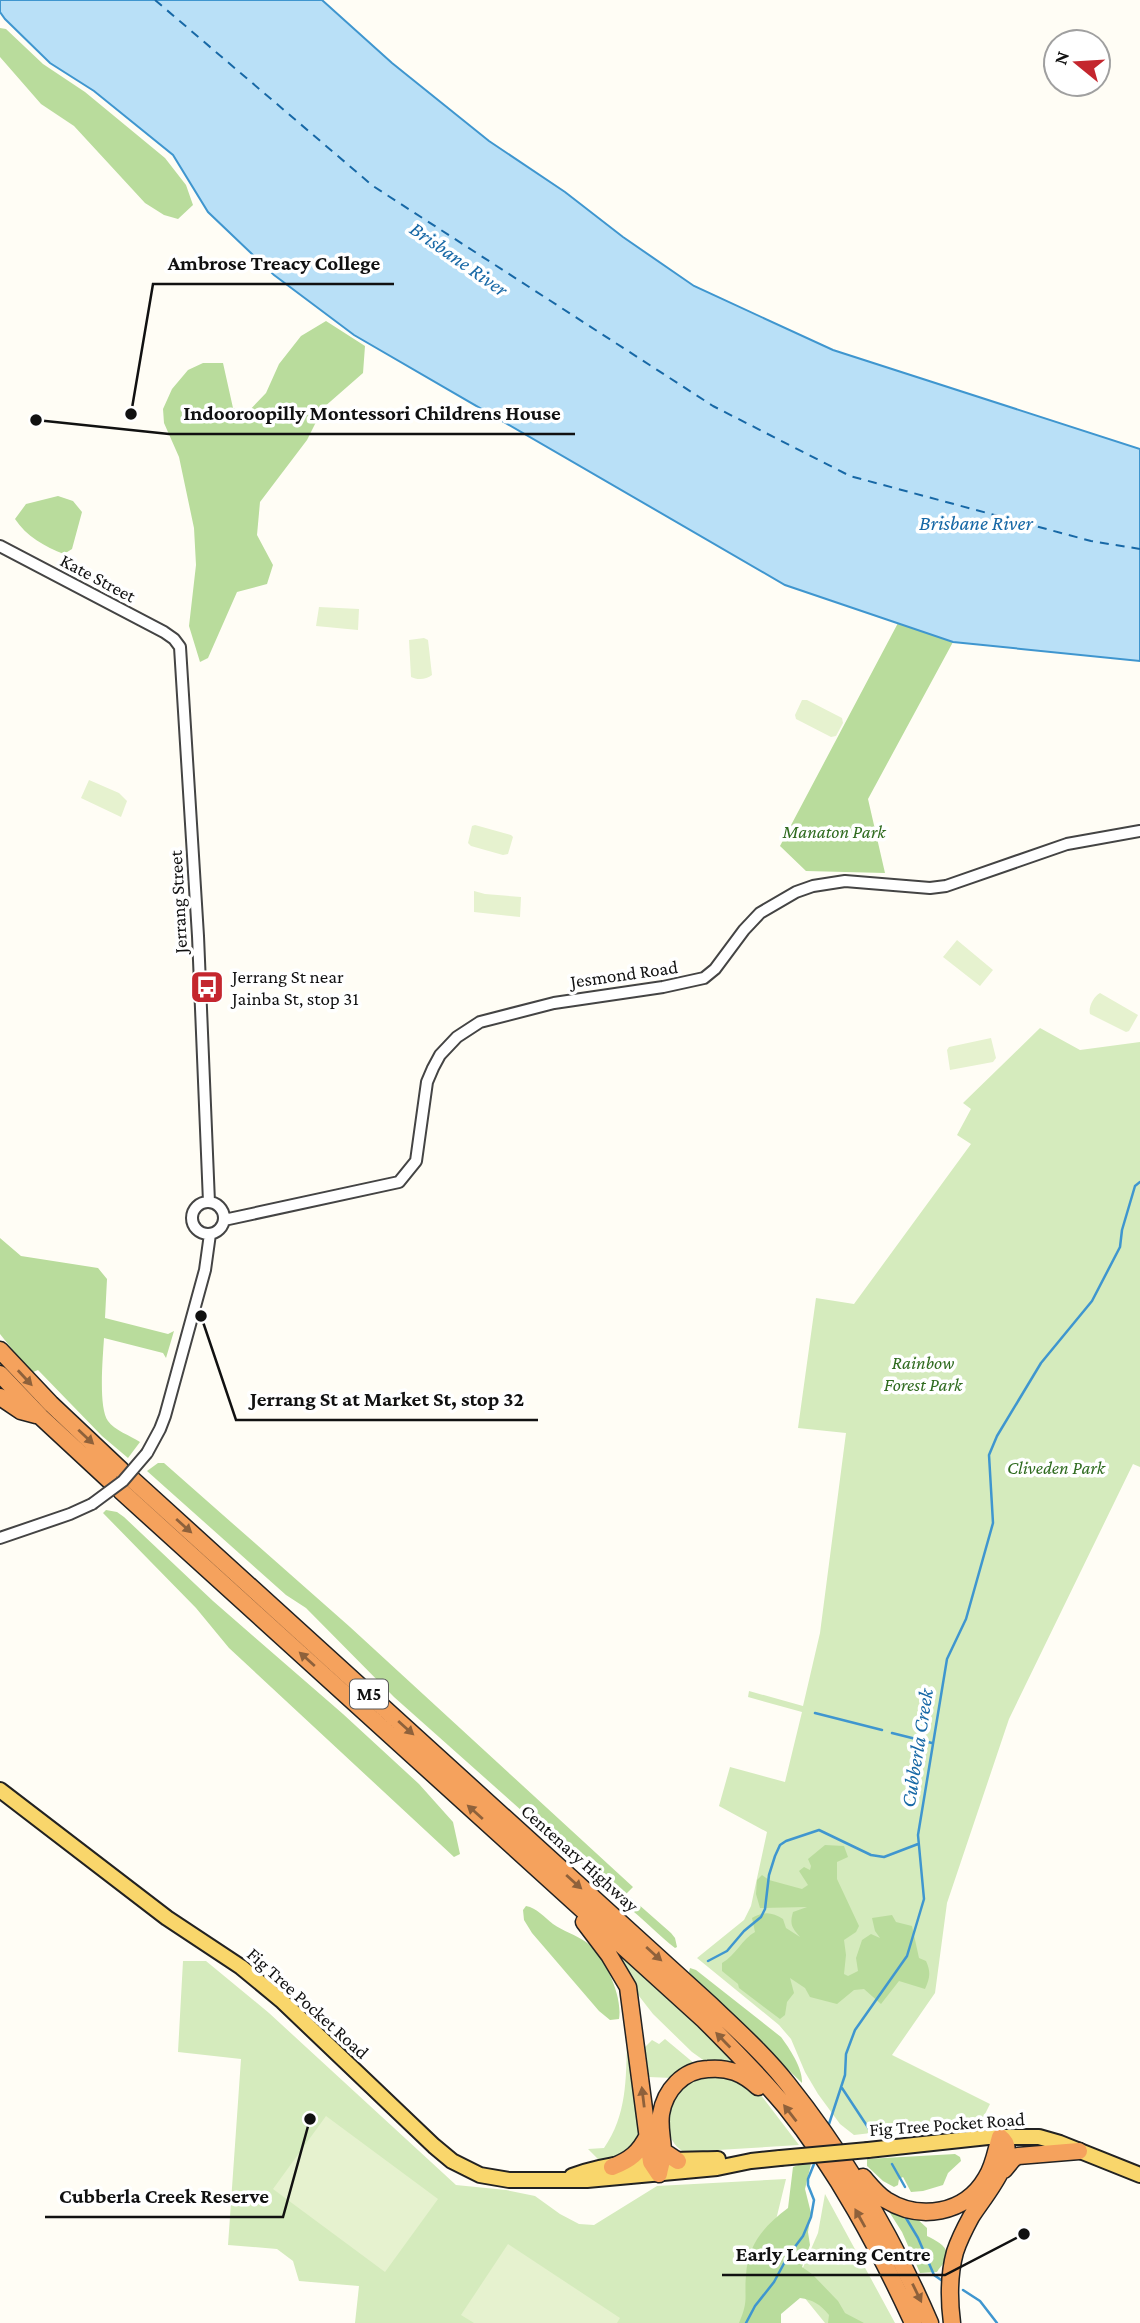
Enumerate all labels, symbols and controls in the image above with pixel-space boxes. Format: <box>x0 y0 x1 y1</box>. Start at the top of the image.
north arrow <box>1042 28 1112 98</box>
text: N <box>1049 48 1073 67</box>
water label: Brisbane River <box>405 217 513 302</box>
callout: Ambrose Treacy College <box>153 242 394 284</box>
text: Ambrose Treacy College <box>167 251 381 275</box>
callout: Indooroopilly Montessori Childrens House <box>169 392 575 434</box>
text: Indooroopilly Montessori Childrens House <box>183 401 561 425</box>
water label: Brisbane River <box>919 511 1034 535</box>
street label: Kate Street <box>57 549 140 607</box>
park label: Manaton Park <box>781 821 886 842</box>
street label: Jerrang Street <box>165 849 191 956</box>
street label: Jesmond Road <box>567 956 679 992</box>
place label: Jerrang St near Jainba St, stop 31 <box>230 966 359 1009</box>
bus stop icon: Jerrang St near Jainba St, stop 31 <box>188 968 226 1006</box>
park label: Rainbow Forest Park <box>884 1352 963 1395</box>
one-way arrow <box>16 1369 32 1386</box>
callout: Jerrang St at Market St, stop 32 <box>236 1378 538 1420</box>
text: Jerrang St at Market St, stop 32 <box>248 1387 524 1411</box>
one-way arrow <box>77 1429 95 1445</box>
park label: Cliveden Park <box>1007 1457 1106 1478</box>
one-way arrow <box>175 1518 193 1534</box>
one-way arrow <box>298 1651 316 1667</box>
road number: M5 <box>350 1680 388 1708</box>
water label: Cubberla Creek <box>896 1686 938 1809</box>
one-way arrow <box>397 1720 414 1736</box>
street label: Centenary Highway <box>517 1800 643 1916</box>
one-way arrow <box>466 1804 484 1820</box>
one-way arrow <box>565 1874 583 1890</box>
street label: Fig Tree Pocket Road <box>243 1943 373 2063</box>
one-way arrow <box>645 1946 662 1962</box>
one-way arrow <box>716 2032 732 2049</box>
one-way arrow <box>638 2086 649 2108</box>
one-way arrow <box>783 2105 798 2123</box>
street label: Fig Tree Pocket Road <box>868 2108 1026 2140</box>
callout: Cubberla Creek Reserve <box>45 2175 283 2217</box>
text: Cubberla Creek Reserve <box>59 2184 269 2208</box>
one-way arrow <box>854 2209 866 2228</box>
callout: Early Learning Centre <box>722 2233 945 2275</box>
text: Early Learning Centre <box>736 2242 931 2266</box>
one-way arrow <box>911 2283 922 2303</box>

